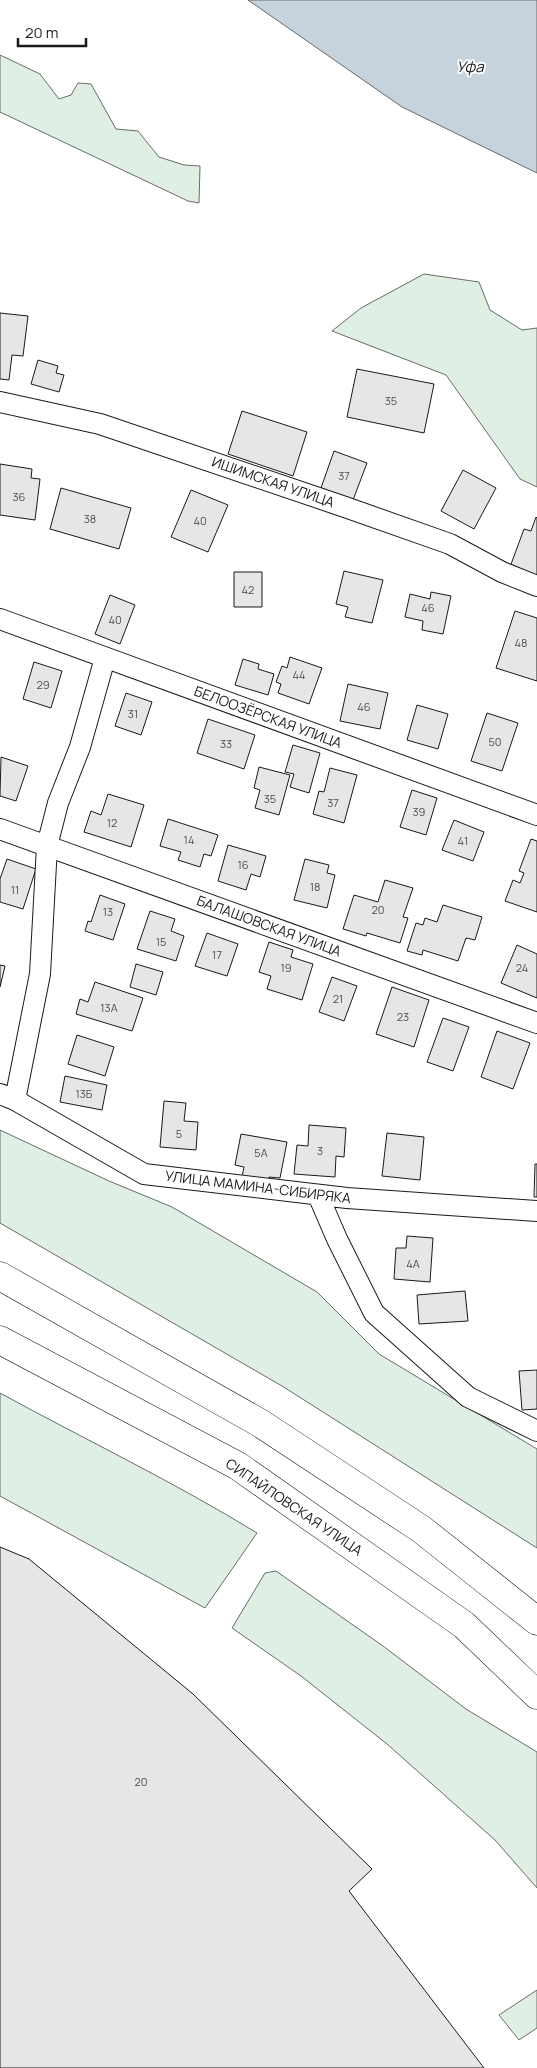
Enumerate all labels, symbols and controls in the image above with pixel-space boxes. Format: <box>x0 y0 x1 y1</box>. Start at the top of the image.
scale bar <box>18 15 85 47</box>
text: 20 m <box>25 22 58 43</box>
water label: Уфа <box>456 56 484 77</box>
house number: 35 <box>385 393 397 408</box>
street label: ИШИМСКАЯ УЛИЦА <box>209 452 337 511</box>
house number: 37 <box>338 468 350 483</box>
house number: 36 <box>13 489 26 504</box>
house number: 38 <box>84 511 96 526</box>
house number: 40 <box>193 513 207 528</box>
house number: 42 <box>242 582 254 597</box>
house number: 46 <box>421 600 435 615</box>
house number: 40 <box>108 612 122 627</box>
house number: 48 <box>515 635 527 650</box>
house number: 44 <box>292 667 306 682</box>
house number: 29 <box>36 677 50 692</box>
street label: БЕЛООЗЁРСКАЯ УЛИЦА <box>192 681 345 752</box>
house number: 46 <box>357 699 371 714</box>
house number: 31 <box>128 706 138 721</box>
house number: 50 <box>488 734 502 749</box>
house number: 33 <box>220 736 232 751</box>
house number: 35 <box>264 791 276 806</box>
house number: 37 <box>327 795 339 810</box>
house number: 39 <box>413 804 426 819</box>
house number: 12 <box>107 815 117 830</box>
house number: 14 <box>184 832 194 847</box>
house number: 41 <box>458 833 468 848</box>
house number: 16 <box>237 857 249 872</box>
house number: 18 <box>310 879 320 894</box>
house number: 11 <box>11 882 19 897</box>
street label: БАЛАШОВСКАЯ УЛИЦА <box>194 891 344 961</box>
house number: 20 <box>372 902 384 917</box>
house number: 13 <box>103 904 113 919</box>
house number: 15 <box>156 934 166 949</box>
house number: 17 <box>212 947 222 962</box>
house number: 19 <box>280 960 292 975</box>
house number: 24 <box>516 960 528 975</box>
house number: 21 <box>333 991 343 1006</box>
house number: 13А <box>100 1000 118 1015</box>
house number: 23 <box>397 1009 409 1024</box>
house number: 13Б <box>75 1086 93 1101</box>
house number: 5 <box>176 1126 182 1141</box>
house number: 3 <box>317 1143 323 1158</box>
house number: 5А <box>254 1145 268 1160</box>
street label: УЛИЦА МАМИНА-СИБИРЯКА <box>164 1166 352 1207</box>
house number: 4А <box>406 1256 420 1271</box>
street label: СИПАЙЛОВСКАЯ УЛИЦА <box>222 1454 366 1560</box>
house number: 20 <box>135 1774 147 1789</box>

